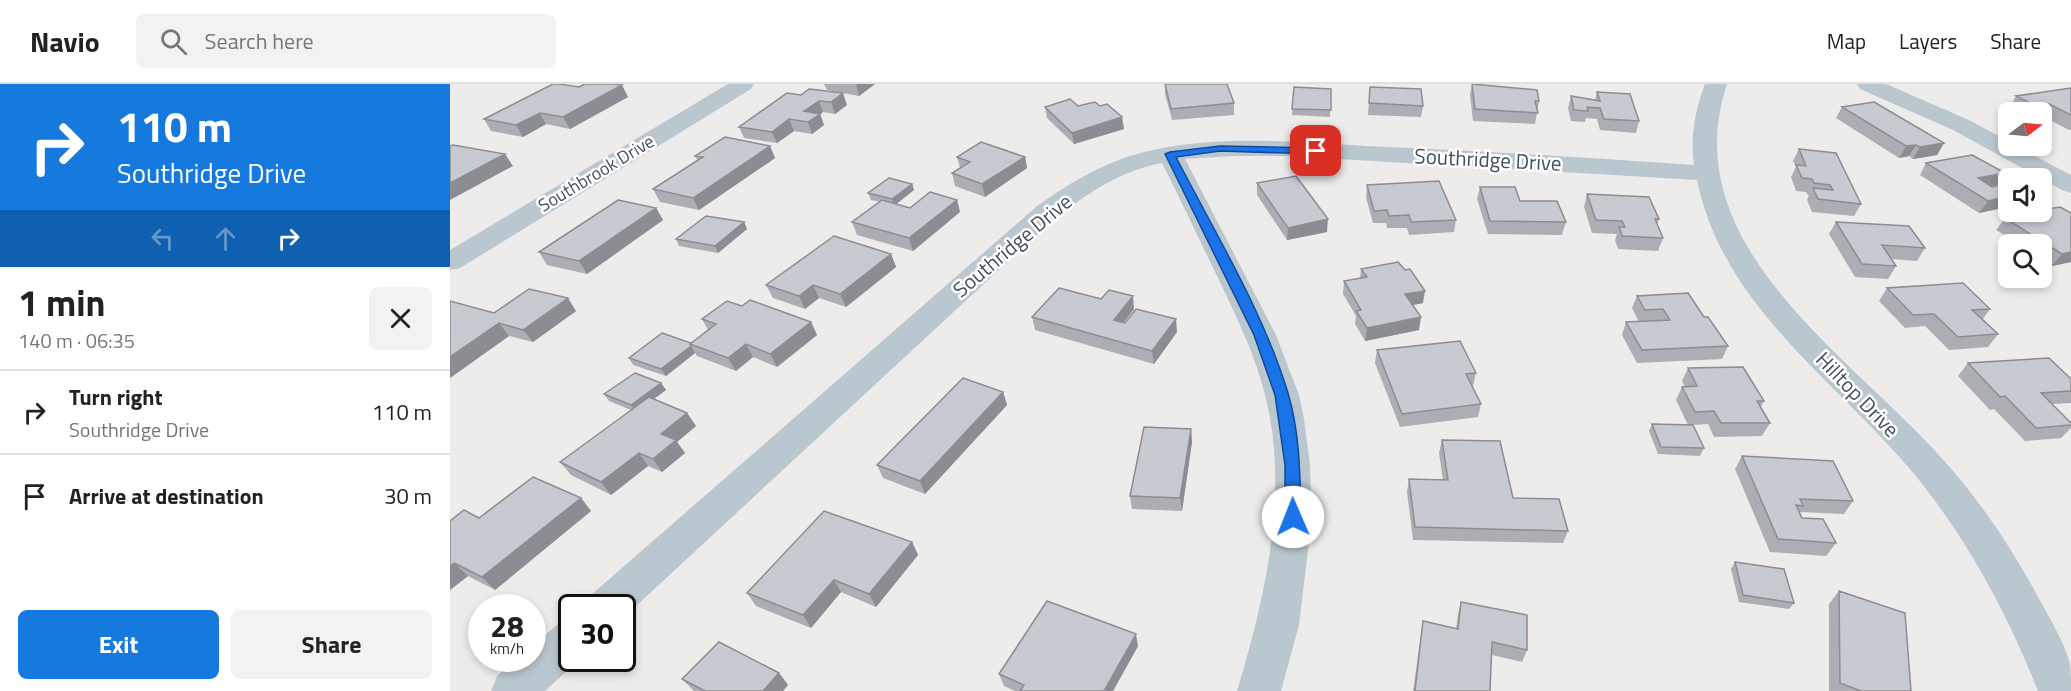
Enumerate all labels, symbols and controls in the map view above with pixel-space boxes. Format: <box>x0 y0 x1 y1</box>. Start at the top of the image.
search box <box>136 14 556 68</box>
text: Navio <box>30 20 100 63</box>
text: Search here <box>205 24 314 58</box>
icon: search <box>157 25 190 58</box>
text: Map <box>1827 25 1866 57</box>
text: Layers <box>1899 25 1957 57</box>
text: Share <box>1990 25 2041 57</box>
text: 110 m <box>117 94 232 158</box>
north arrow <box>1998 102 2052 156</box>
map controls <box>1998 102 2052 288</box>
icon: right <box>18 108 96 186</box>
pin <box>1290 125 1341 176</box>
street label: Southbrook Drive <box>533 128 659 218</box>
icon: arrive <box>1299 134 1332 167</box>
street label: Southridge Drive <box>1414 139 1562 179</box>
text: Southridge Drive <box>117 152 306 193</box>
button: sound <box>1998 168 2052 222</box>
street label: Southridge Drive <box>945 185 1079 305</box>
icon: left <box>146 222 179 255</box>
icon: ahead <box>209 222 242 255</box>
icon: right <box>272 222 305 255</box>
button: search <box>1998 234 2052 288</box>
text: 1 min <box>18 275 105 330</box>
button: close <box>369 287 432 350</box>
text: 140 m · 06:35 <box>18 325 135 356</box>
street label: Hilltop Drive <box>1809 344 1907 444</box>
text: Turn right <box>69 380 163 414</box>
text: 110 m <box>372 395 432 429</box>
icon: right <box>18 396 51 429</box>
text: Southridge Drive <box>69 414 209 445</box>
text: Arrive at destination <box>69 479 264 513</box>
text: 30 m <box>384 479 432 513</box>
icon: arrive <box>18 480 51 513</box>
position arrow <box>1261 485 1325 549</box>
speed limit sign: 30 <box>558 594 636 672</box>
text: 28 <box>490 603 524 649</box>
button: Exit <box>18 610 219 679</box>
button: Share <box>231 610 432 679</box>
text: km/h <box>490 637 524 660</box>

